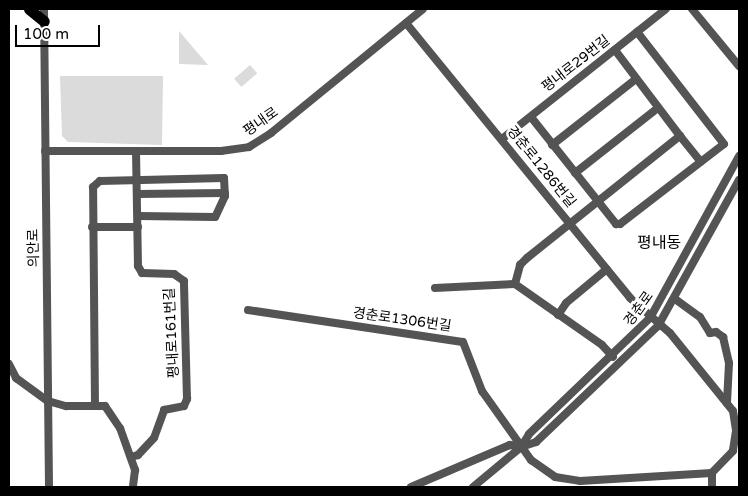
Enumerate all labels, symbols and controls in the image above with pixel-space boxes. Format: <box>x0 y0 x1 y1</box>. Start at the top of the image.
scale bar <box>18 15 102 47</box>
text: 100 m <box>23 25 69 43</box>
street label: 평내로29번길 <box>539 32 613 96</box>
street label: 평내로 <box>240 104 282 140</box>
street label: 경춘로1286번길 <box>503 123 579 211</box>
street label: 의안로 <box>25 229 43 267</box>
district label: 평내동 <box>637 233 681 253</box>
street label: 평내로161번길 <box>161 287 183 379</box>
street label: 경춘로 <box>621 288 657 330</box>
street label: 경춘로1306번길 <box>352 305 452 335</box>

